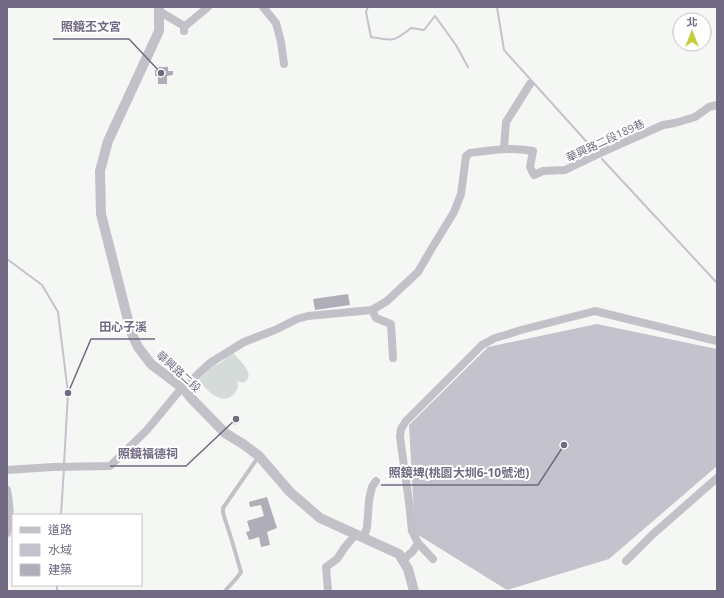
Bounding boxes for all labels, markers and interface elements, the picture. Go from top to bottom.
north arrow [672,12,712,52]
text: 北 [687,14,698,29]
callout: 照鏡丕文宮 [53,15,129,39]
text: 照鏡丕文宮 [61,18,121,35]
street label: 華興路二段189巷 [563,115,647,165]
callout: 田心子溪 [91,315,155,339]
text: 田心子溪 [99,318,147,335]
street label: 華興路二段 [154,347,204,395]
callout: 照鏡福德祠 [110,442,186,466]
text: 照鏡福德祠 [118,445,178,462]
callout: 照鏡埤(桃園大圳6-10號池) [381,461,538,485]
text: 照鏡埤(桃園大圳6-10號池) [389,464,529,481]
legend [12,514,142,586]
text: 道路 [48,521,72,538]
text: 水域 [48,541,72,558]
text: 建築 [48,561,72,578]

